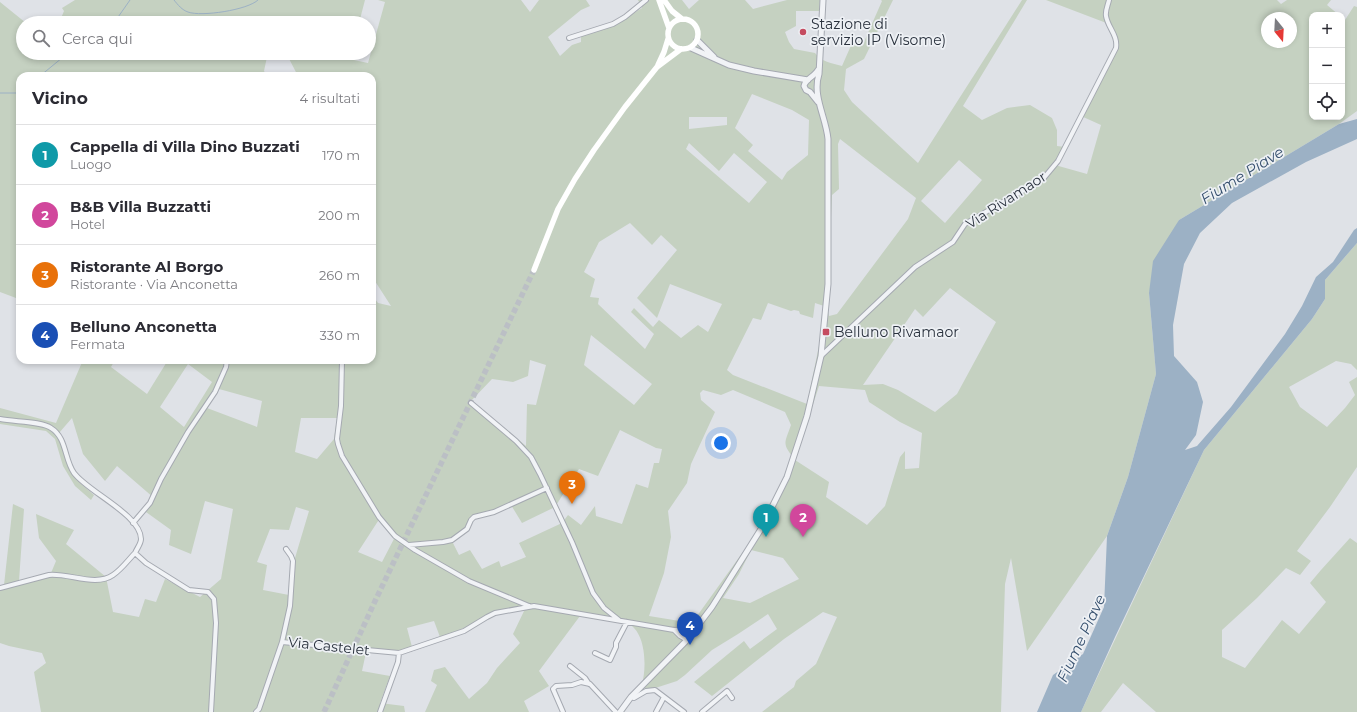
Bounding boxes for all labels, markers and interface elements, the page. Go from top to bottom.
north arrow [1261,12,1297,48]
map controls [1309,12,1345,120]
button: + [1309,12,1345,48]
place label: Stazione di servizio IP (Visome) [811,15,946,49]
search box [16,16,376,60]
icon: search [30,27,52,49]
marker: Stazione di servizio IP (Visome) [798,27,808,37]
text: Cerca qui [62,29,133,48]
button: − [1309,48,1345,84]
button: locate [1309,84,1345,120]
text: Vicino [32,88,88,108]
text: 4 risultati [299,90,360,106]
text: Cappella di Villa Dino Buzzati [70,137,300,156]
water label: Fiume Piave [1197,142,1287,208]
text: 1 [42,147,48,163]
text: 170 m [322,147,360,163]
text: Luogo [70,156,112,172]
street label: Via Rivamaor [962,167,1050,233]
text: B&B Villa Buzzatti [70,197,211,216]
text: 2 [41,207,49,223]
text: 200 m [318,207,360,223]
text: Hotel [70,216,105,232]
text: Ristorante Al Borgo [70,257,223,276]
text: 3 [41,267,49,283]
text: 260 m [319,267,360,283]
text: Ristorante · Via Anconetta [70,276,238,292]
text: Belluno Anconetta [70,317,217,336]
place label: Belluno Rivamaor [834,323,959,341]
text: 4 [41,327,49,343]
text: 330 m [320,327,360,343]
marker: Belluno Rivamaor [821,327,831,337]
text: Fermata [70,336,125,352]
your location [711,433,731,453]
pin: 3 [559,471,585,504]
pin: 1 [753,504,779,537]
pin: 2 [790,504,816,537]
water label: Fiume Piave [1052,591,1110,685]
pin: 4 [677,612,703,645]
street label: Via Castelet [287,633,371,659]

